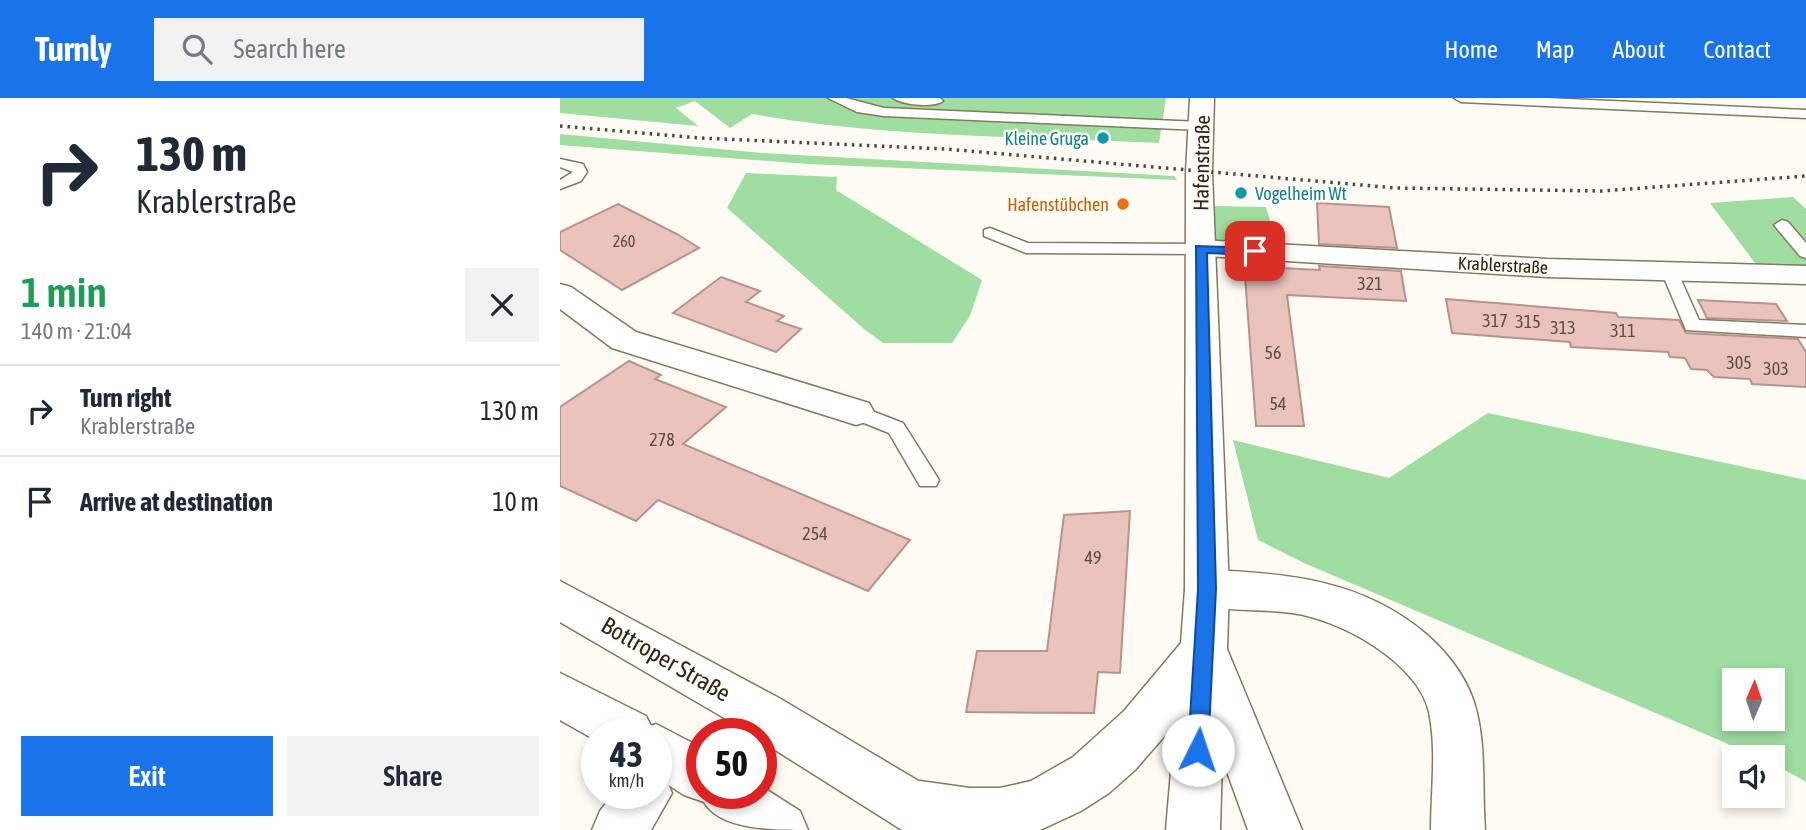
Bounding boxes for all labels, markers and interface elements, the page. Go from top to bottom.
search box [154,18,644,81]
text: Turnly [35,30,112,68]
icon: search [178,30,216,68]
text: Search here [234,34,346,64]
text: Home [1444,36,1498,63]
text: Map [1536,36,1574,63]
text: About [1612,36,1665,63]
text: Contact [1703,36,1771,63]
street label: Hafenstraße [1188,115,1214,211]
text: 130 m [136,125,247,181]
icon: right [21,126,112,217]
place label: Kleine Gruga [1005,128,1089,149]
marker: Kleine Gruga [1095,130,1111,146]
text: Krablerstraße [136,183,296,220]
place label: Vogelheim Wt [1255,183,1347,204]
marker: Vogelheim Wt [1233,185,1249,201]
place label: Hafenstübchen [1007,194,1109,215]
marker: Hafenstübchen [1115,196,1131,212]
pin [1225,221,1285,281]
house number: 260 [613,232,635,250]
icon: arrive [1236,232,1274,270]
street label: Krablerstraße [1457,252,1549,278]
text: 1 min [21,268,107,316]
button: close [465,268,539,342]
house number: 321 [1357,273,1383,294]
house number: 317 [1482,310,1508,331]
house number: 315 [1515,311,1541,332]
house number: 313 [1550,317,1576,338]
text: 140 m · 21:04 [21,318,132,344]
house number: 311 [1610,320,1636,341]
house number: 56 [1265,342,1281,363]
house number: 305 [1726,352,1752,373]
house number: 303 [1763,358,1789,379]
text: Turn right [80,383,171,413]
icon: right [21,392,59,430]
house number: 54 [1270,393,1286,414]
text: 130 m [480,396,539,426]
text: Krablerstraße [80,413,195,439]
house number: 278 [649,429,675,450]
icon: arrive [21,483,59,521]
text: Arrive at destination [80,487,273,517]
text: 10 m [492,487,539,517]
house number: 254 [802,523,828,544]
house number: 49 [1085,547,1101,568]
street label: Bottroper Straße [597,611,735,707]
north arrow [1722,668,1785,732]
map controls [1722,668,1785,808]
position arrow [1161,713,1235,787]
speed limit sign: 50 [686,718,777,809]
text: 43 [610,734,643,774]
button: Exit [21,736,273,816]
button: Share [287,736,539,816]
button: sound [1722,745,1785,808]
text: km/h [609,770,644,791]

